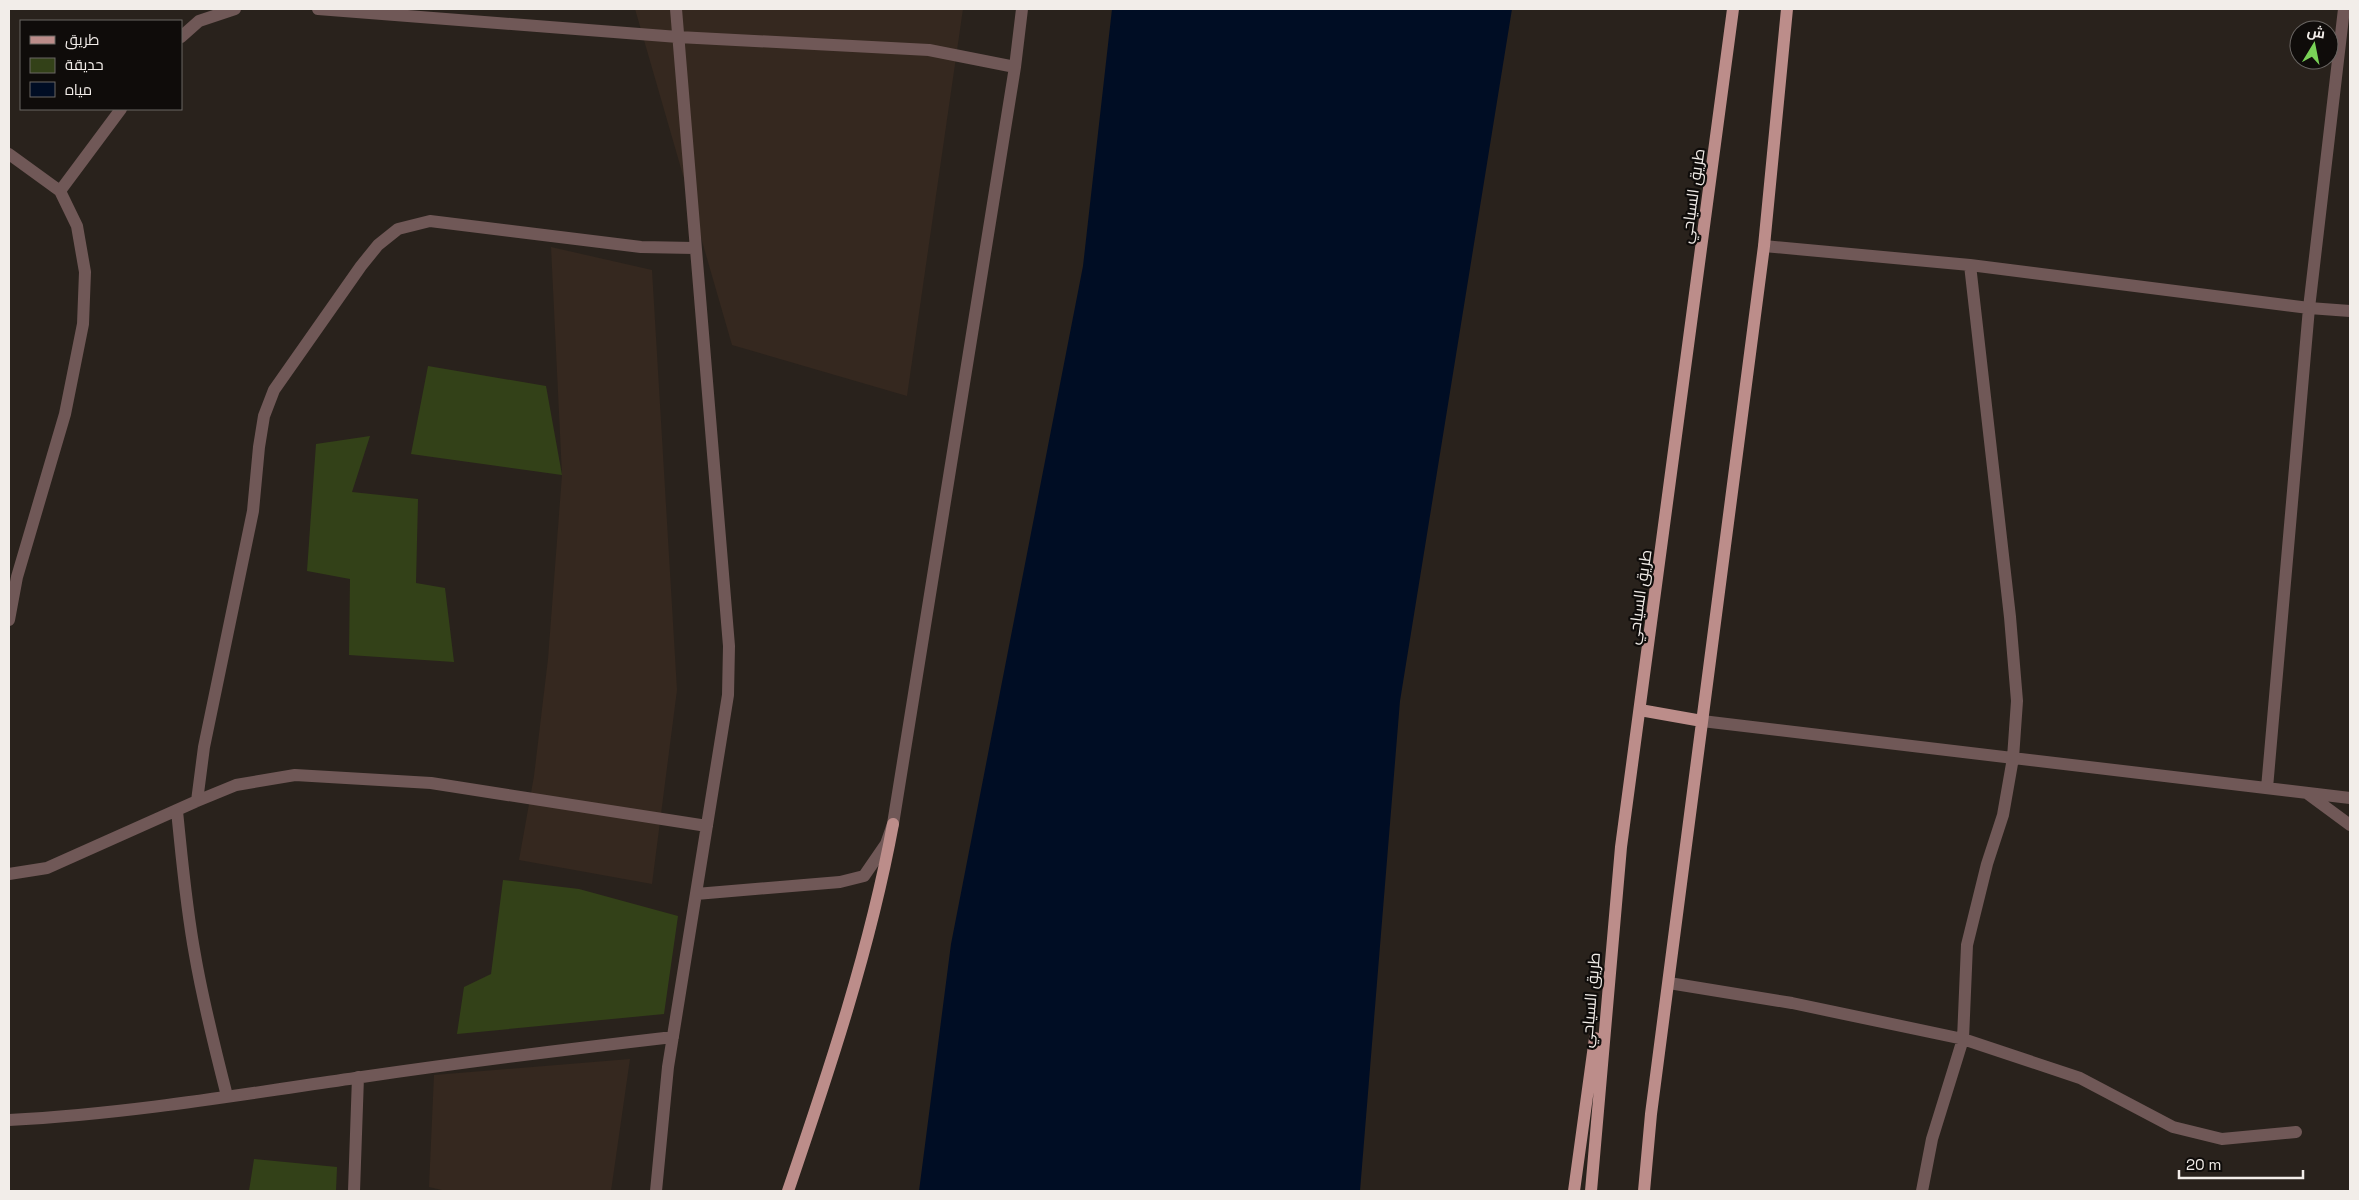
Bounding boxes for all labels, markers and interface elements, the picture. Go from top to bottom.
legend [20,20,182,110]
north arrow [2289,20,2339,70]
text: ش [2306,22,2327,43]
text: طريق [65,30,99,50]
text: حديقة [65,55,104,74]
text: مياه [65,80,92,99]
street label: طريق السياحي [1675,147,1713,245]
street label: طريق السياحي [1622,548,1660,646]
street label: طريق السياحي [1576,952,1608,1049]
scale bar [2179,1148,2303,1180]
text: 20 m [2186,1155,2221,1174]

